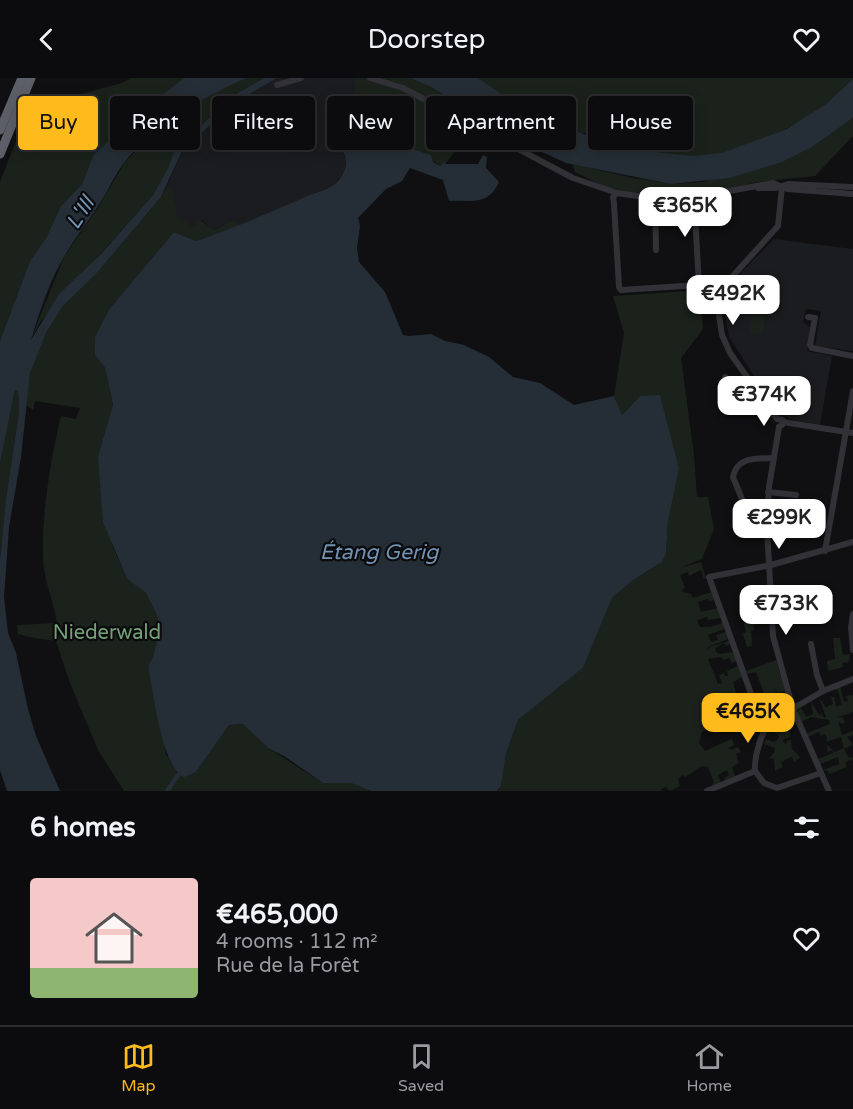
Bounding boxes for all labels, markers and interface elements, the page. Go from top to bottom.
icon: back [30,23,63,56]
text: Doorstep [367,23,486,56]
icon: heart [790,23,823,56]
chip: Buy [18,96,98,150]
chip: Rent [110,96,200,150]
chip: Filters [212,96,315,150]
chip: New [327,96,414,150]
chip: Apartment [426,96,576,150]
chip: House [588,96,693,150]
pin: €365K [643,187,727,238]
water label: L'Ill [61,190,101,234]
text: €365K [653,194,717,218]
pin: €492K [691,275,775,326]
text: €492K [701,282,765,306]
pin: €374K [722,376,806,427]
text: €374K [732,383,796,407]
pin: €299K [737,499,821,550]
text: €299K [747,506,811,530]
water label: Étang Gerig [320,540,440,565]
pin: €733K [744,585,828,636]
text: €733K [754,592,818,616]
park label: Niederwald [53,621,161,645]
pin: €465K [706,693,790,744]
text: €465K [716,700,780,724]
icon: filters [790,811,823,844]
text: 6 homes [30,812,136,843]
text: €465,000 [216,899,338,930]
icon: home [78,902,150,974]
icon: heart [790,922,823,955]
text: 4 rooms · 112 m² [216,930,378,954]
text: Rue de la Forêt [216,954,359,978]
tab: Map [121,1040,156,1096]
tab: Saved [398,1040,444,1096]
tab: Home [687,1040,732,1096]

